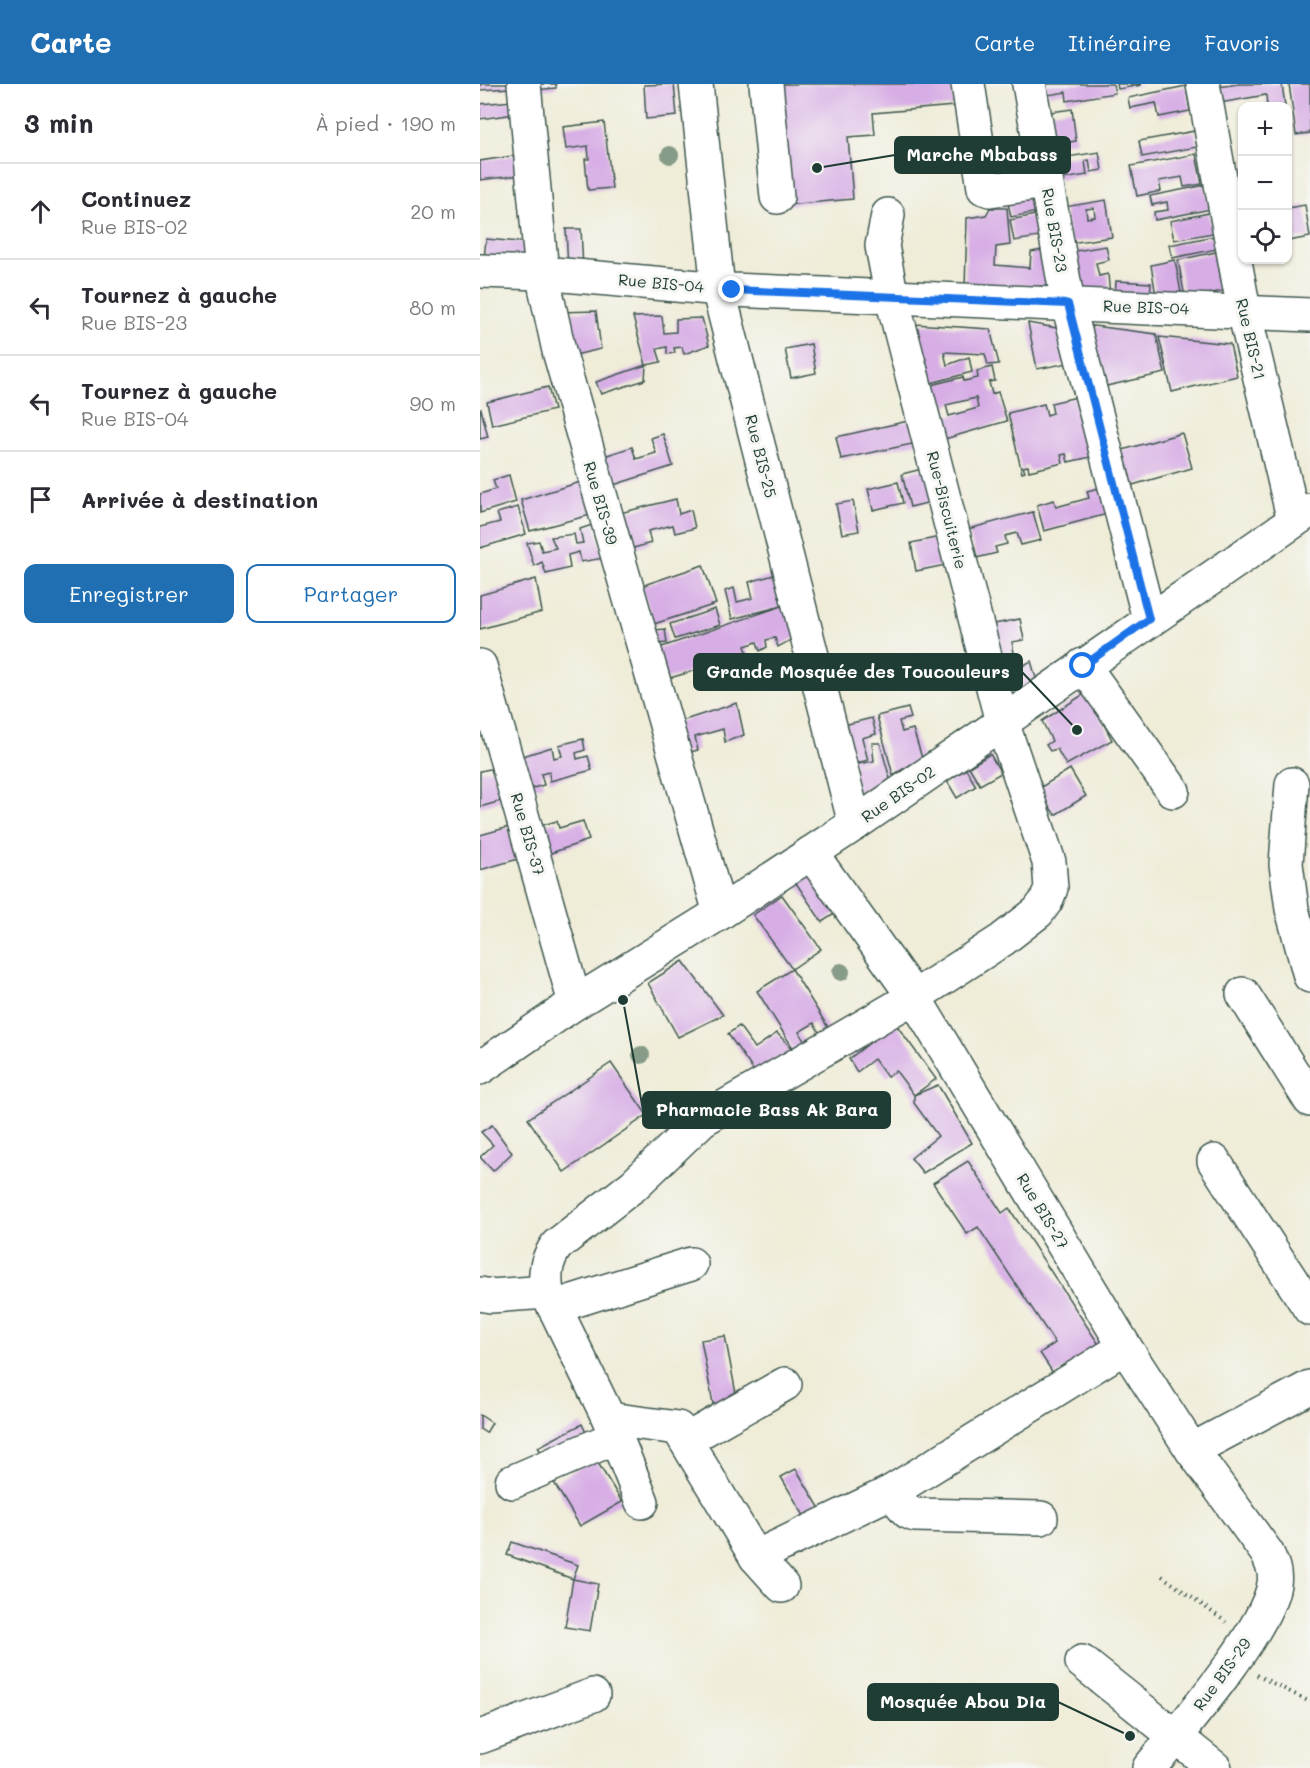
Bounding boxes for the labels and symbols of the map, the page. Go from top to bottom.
callout: Marche Mbabass [895,137,1070,173]
text: Marche Mbabass [906,142,1058,166]
street label: Rue BIS-23 [1038,186,1073,274]
street label: Rue BIS-04 [617,268,705,297]
route end [718,276,744,302]
street label: Rue BIS-04 [1103,295,1190,319]
street label: Rue BIS-21 [1232,296,1271,382]
street label: Rue BIS-25 [741,412,782,500]
street label: Rue-Biscuiterie [923,449,972,571]
street label: Rue BIS-39 [580,459,623,547]
route start [1069,652,1095,678]
callout: Grande Mosquée des Toucouleurs [694,654,1022,690]
text: Grande Mosquée des Toucouleurs [706,659,1010,683]
street label: Rue BIS-02 [857,760,939,827]
street label: Rue BIS-37 [507,790,550,878]
callout: Pharmacie Bass Ak Bara [643,1092,890,1128]
text: Pharmacie Bass Ak Bara [656,1097,878,1121]
street label: Rue BIS-27 [1013,1169,1074,1252]
street label: Rue BIS-29 [1188,1633,1255,1714]
callout: Mosquée Abou Dia [868,1684,1058,1720]
text: Mosquée Abou Dia [880,1689,1046,1713]

